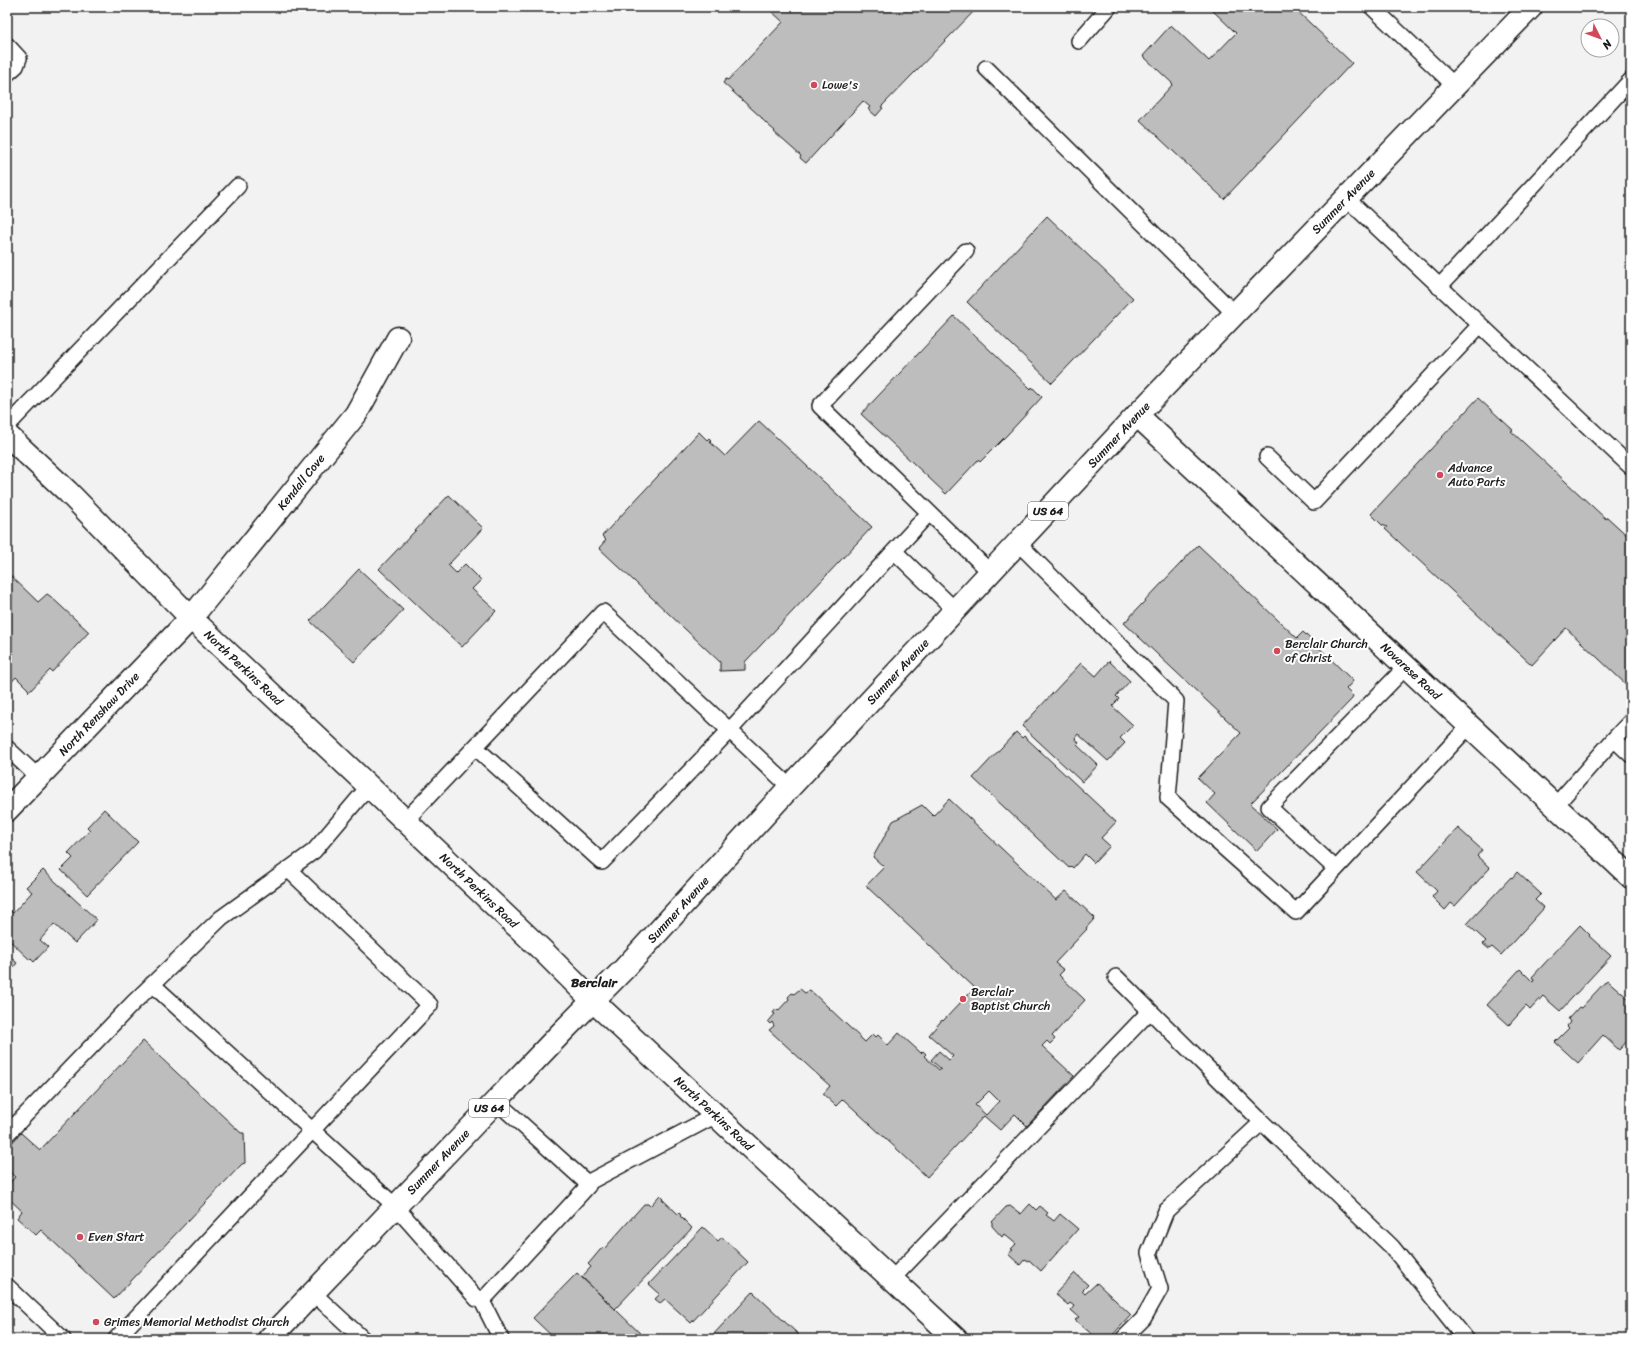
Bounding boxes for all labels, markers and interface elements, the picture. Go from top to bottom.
north arrow [1580,18,1620,58]
text: N [1597,34,1617,54]
place label: Lowe's [822,74,859,96]
marker: Lowe's [809,80,819,90]
street label: Summer Avenue [1306,163,1381,239]
street label: Summer Avenue [1082,396,1156,473]
street label: Kendall Cove [271,449,331,515]
place label: Advance Auto Parts [1447,457,1506,493]
marker: Advance Auto Parts [1435,470,1445,480]
road number: US 64 [1028,502,1068,520]
street label: North Perkins Road [199,624,289,712]
street label: Summer Avenue [861,633,935,710]
place label: Berclair Church of Christ [1285,633,1368,669]
street label: Novarese Road [1375,637,1448,707]
marker: Berclair Church of Christ [1272,646,1282,656]
street label: North Renshaw Drive [53,666,145,761]
street label: North Perkins Road [434,847,524,934]
street label: Summer Avenue [641,871,715,949]
district label: Berclair [571,971,619,994]
place label: Berclair Baptist Church [971,981,1050,1017]
marker: Berclair Baptist Church [958,994,968,1004]
street label: North Perkins Road [669,1070,759,1157]
road number: US 64 [469,1099,509,1117]
street label: Summer Avenue [401,1123,475,1200]
place label: Even Start [88,1226,145,1248]
marker: Even Start [75,1232,85,1242]
place label: Grimes Memorial Methodist Church [104,1311,289,1333]
marker: Grimes Memorial Methodist Church [91,1317,101,1327]

